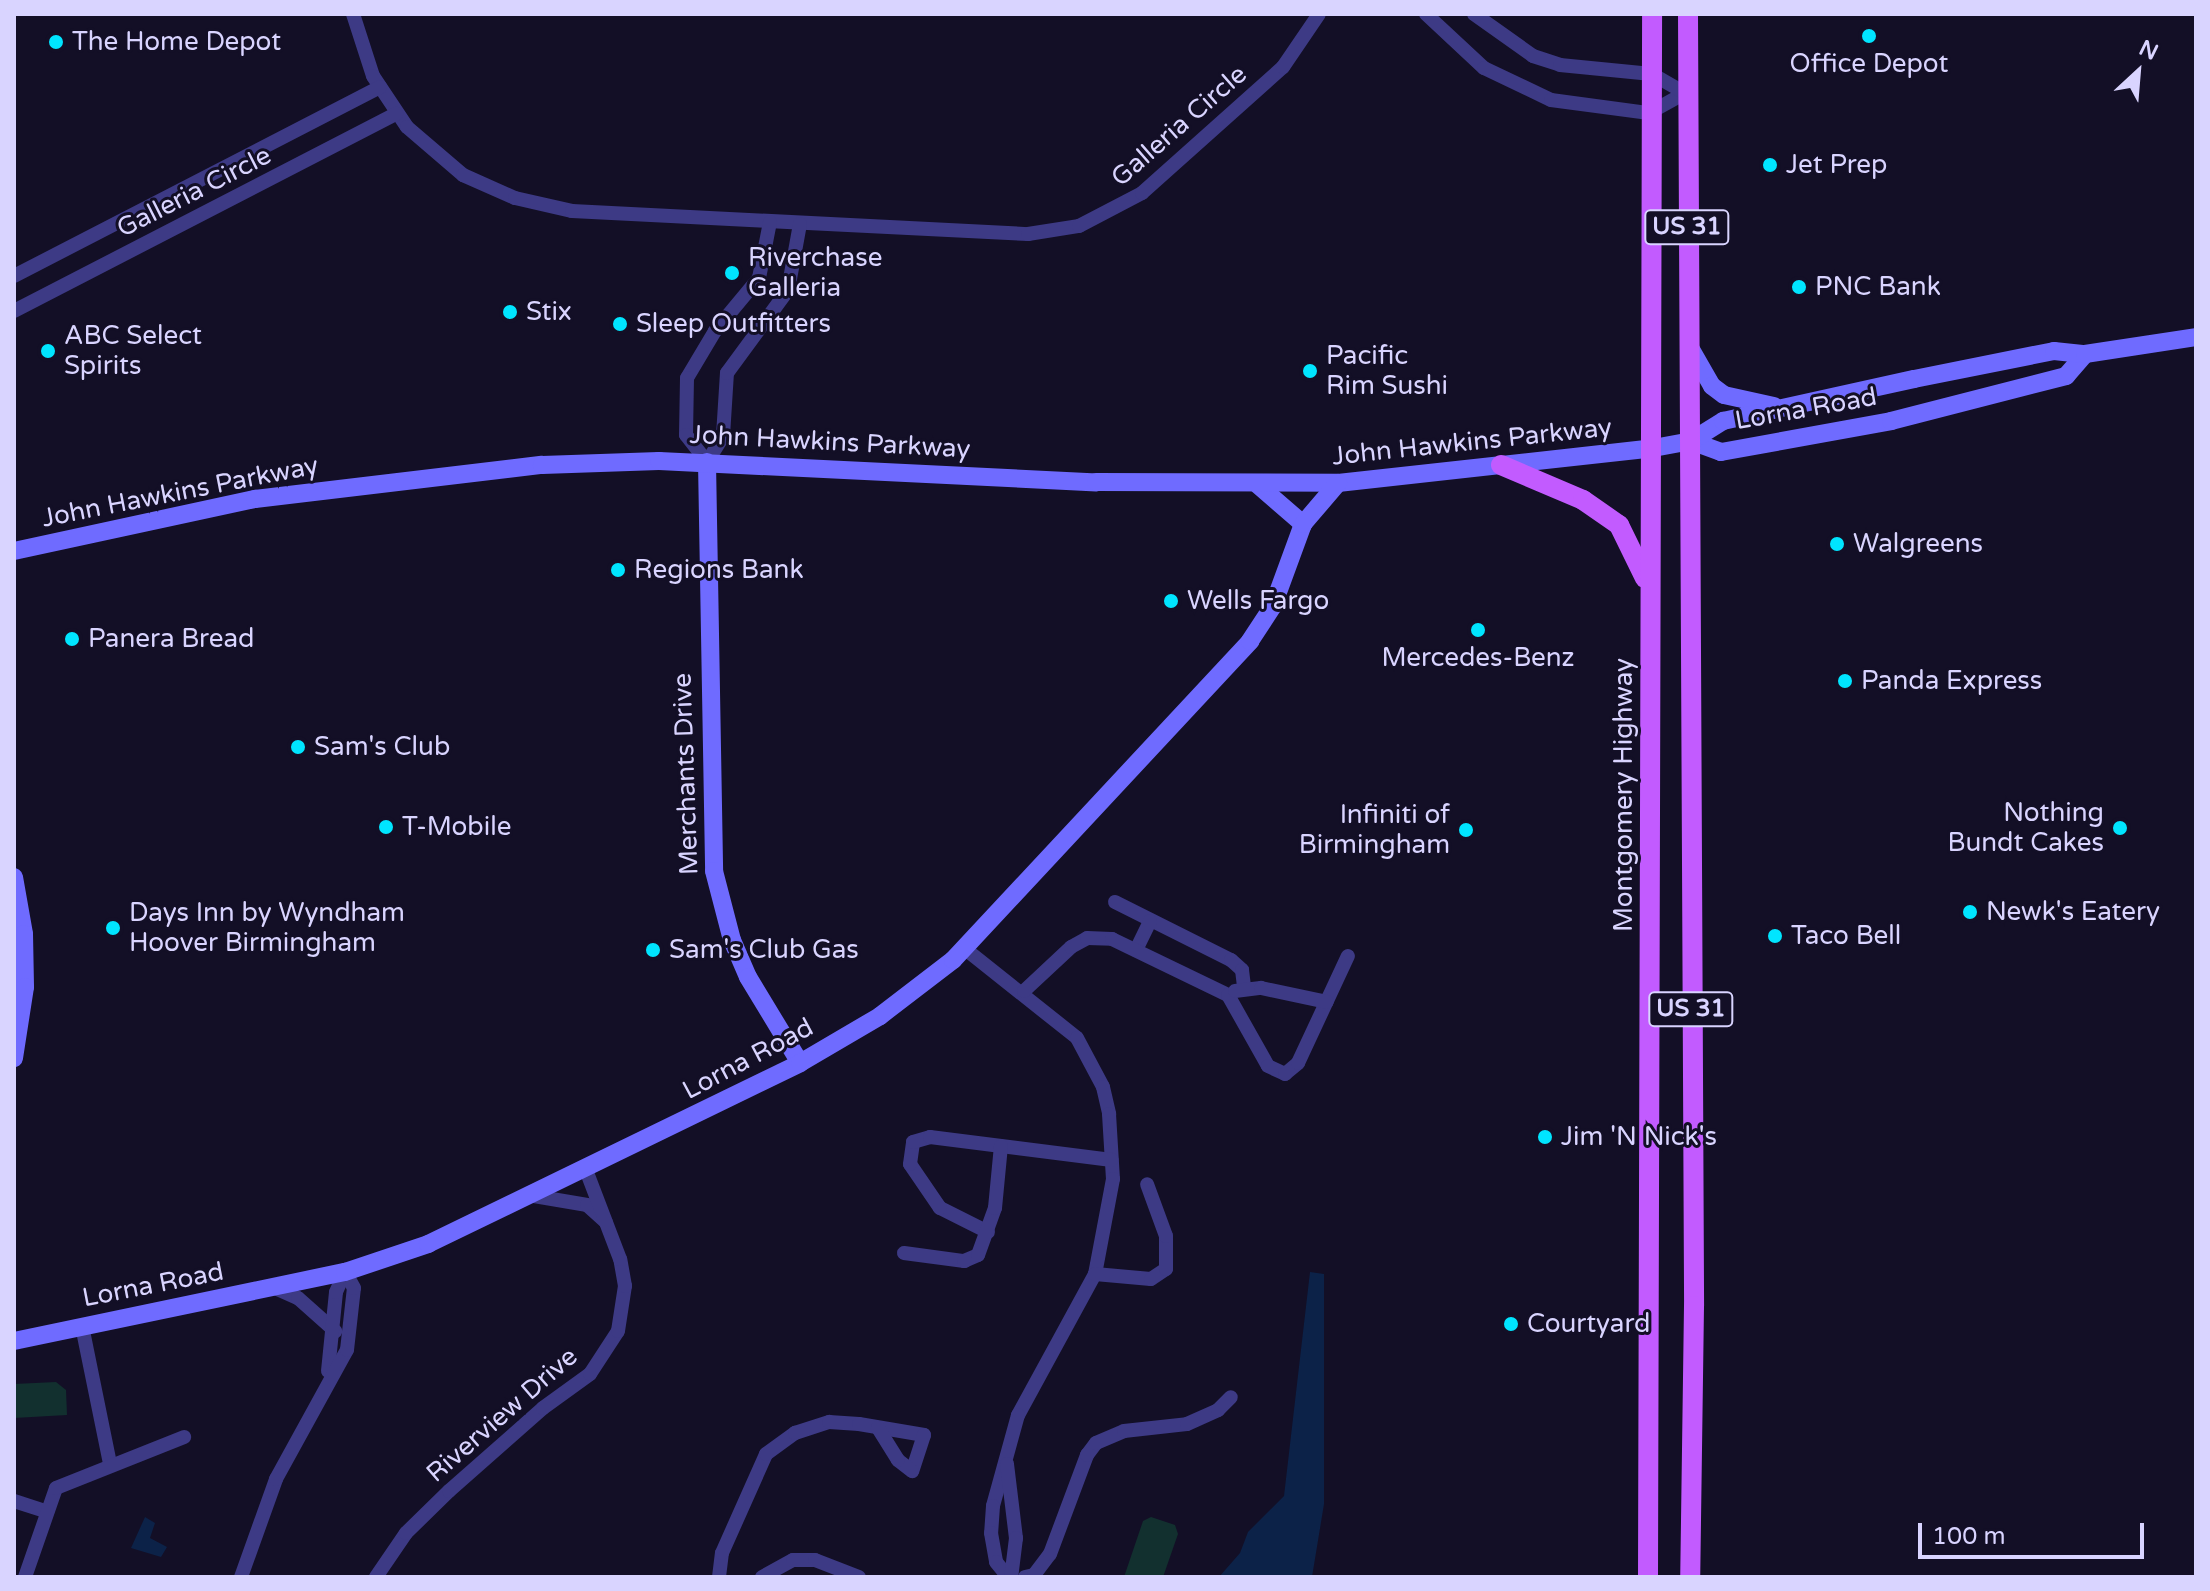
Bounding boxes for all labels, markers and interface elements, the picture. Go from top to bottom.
place label: The Home Depot [72,26,281,58]
marker: Office Depot [1860,27,1878,45]
north arrow [2098,32,2178,112]
marker: The Home Depot [47,33,65,51]
text: N [2135,35,2162,66]
place label: Office Depot [1790,48,1948,80]
street label: Galleria Circle [1105,59,1253,193]
street label: Galleria Circle [112,140,276,244]
place label: Jet Prep [1786,149,1887,181]
marker: Jet Prep [1761,156,1779,174]
road number: US 31 [1643,207,1731,247]
place label: Riverchase Galleria [748,242,882,304]
marker: Riverchase Galleria [723,264,741,282]
place label: PNC Bank [1815,271,1941,303]
marker: PNC Bank [1790,278,1808,296]
place label: Stix [526,296,572,328]
marker: Stix [501,303,519,321]
place label: Sleep Outfitters [636,308,831,340]
marker: Sleep Outfitters [611,315,629,333]
place label: ABC Select Spirits [64,320,202,382]
place label: Pacific Rim Sushi [1326,340,1448,402]
marker: ABC Select Spirits [39,342,57,360]
marker: Pacific Rim Sushi [1301,362,1319,380]
street label: Lorna Road [1733,381,1879,437]
street label: John Hawkins Parkway [1331,412,1613,472]
street label: John Hawkins Parkway [689,419,971,465]
street label: John Hawkins Parkway [39,450,321,534]
place label: Walgreens [1853,528,1983,560]
marker: Walgreens [1828,535,1846,553]
place label: Regions Bank [634,554,804,586]
marker: Regions Bank [609,561,627,579]
place label: Wells Fargo [1187,585,1329,617]
marker: Wells Fargo [1162,592,1180,610]
marker: Mercedes-Benz [1469,621,1487,639]
place label: Panera Bread [88,623,254,655]
marker: Panera Bread [63,630,81,648]
place label: Mercedes-Benz [1381,642,1575,674]
street label: Montgomery Highway [1608,658,1640,932]
place label: Panda Express [1861,665,2042,697]
street label: Merchants Drive [667,672,705,876]
marker: Panda Express [1836,672,1854,690]
place label: Sam's Club [314,731,450,763]
marker: Sam's Club [289,738,307,756]
place label: Nothing Bundt Cakes [1948,797,2104,858]
place label: Infiniti of Birmingham [1299,799,1450,860]
place label: T-Mobile [402,811,511,843]
marker: T-Mobile [377,818,395,836]
marker: Nothing Bundt Cakes [2111,819,2129,837]
marker: Infiniti of Birmingham [1457,821,1475,839]
place label: Newk's Eatery [1986,896,2160,928]
place label: Days Inn by Wyndham Hoover Birmingham [129,897,405,958]
marker: Newk's Eatery [1961,903,1979,921]
marker: Days Inn by Wyndham Hoover Birmingham [104,919,122,937]
place label: Taco Bell [1791,920,1901,952]
marker: Taco Bell [1766,927,1784,945]
place label: Sam's Club Gas [669,934,859,966]
marker: Sam's Club Gas [644,941,662,959]
road number: US 31 [1647,989,1735,1029]
street label: Lorna Road [677,1012,819,1106]
place label: Jim 'N Nick's [1561,1121,1717,1153]
marker: Jim 'N Nick's [1536,1128,1554,1146]
street label: Lorna Road [80,1256,226,1314]
place label: Courtyard [1527,1308,1650,1340]
marker: Courtyard [1502,1315,1520,1333]
street label: Riverview Drive [420,1341,584,1489]
scale bar [1922,1507,2148,1557]
text: 100 m [1932,1522,2006,1551]

